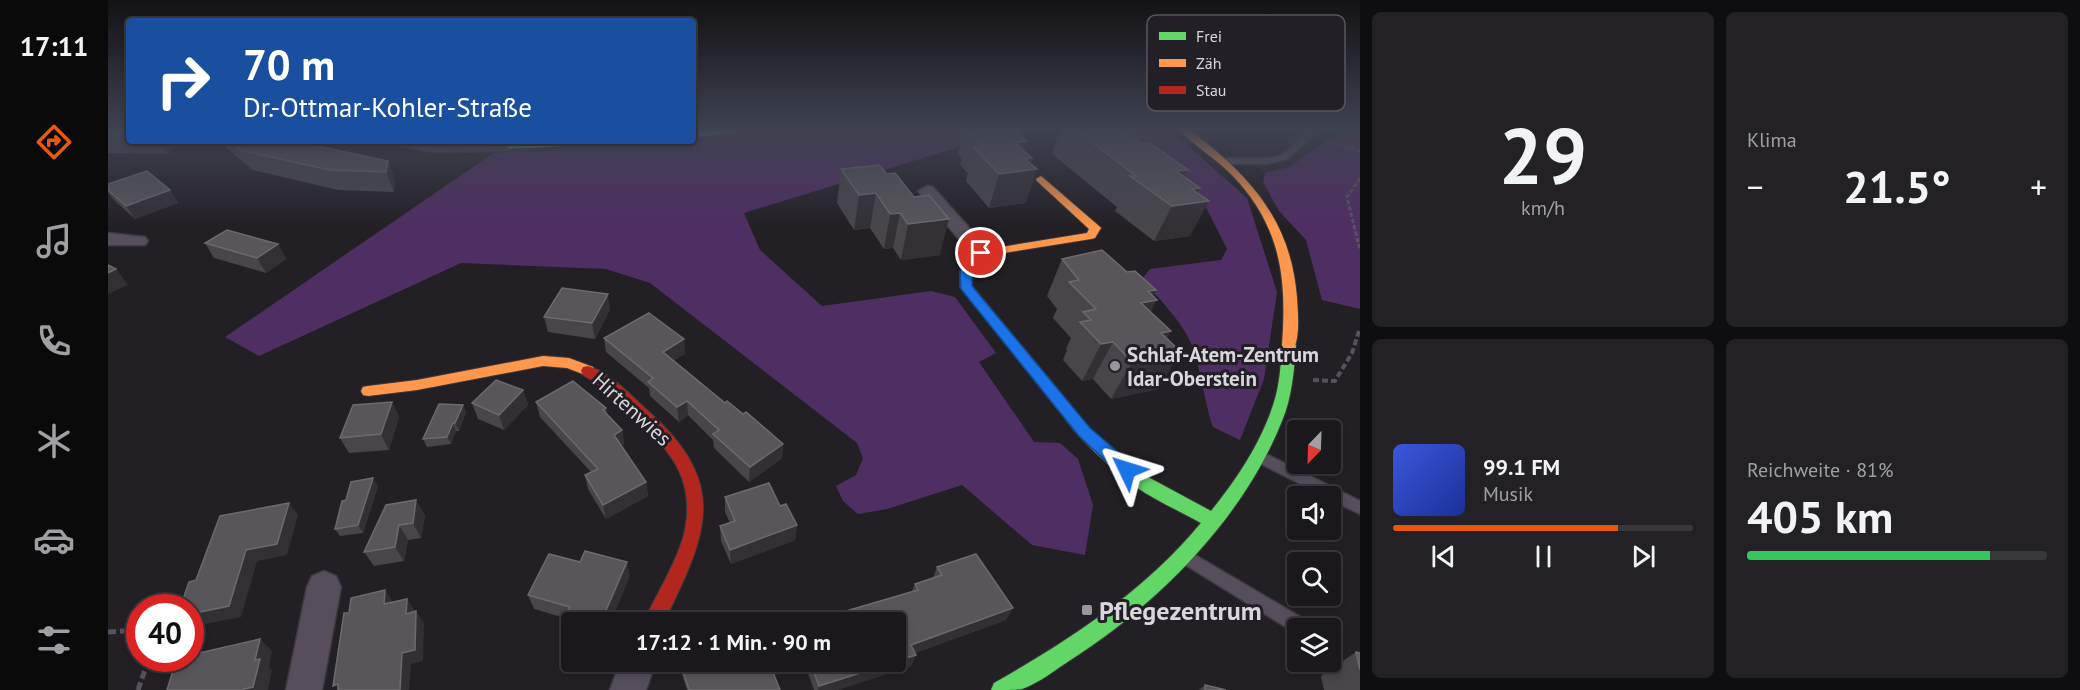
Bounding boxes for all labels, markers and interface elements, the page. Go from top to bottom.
legend [1147,15,1345,111]
text: Frei [1196,26,1222,46]
text: 17:11 [20,29,88,63]
text: 70 m [243,37,335,92]
icon: right [144,42,222,120]
text: Zäh [1196,53,1221,73]
text: Stau [1196,80,1226,100]
text: Dr.-Ottmar-Kohler-Straße [243,90,532,124]
text: 29 [1499,105,1587,206]
icon: directions [33,121,75,163]
text: Klima [1747,127,1797,153]
text: 21.5° [1843,157,1951,215]
text: − [1747,165,1764,208]
text: + [2030,165,2047,208]
text: km/h [1521,195,1565,221]
icon: music [33,220,75,262]
pin [955,227,1006,278]
icon: arrive [964,236,997,269]
icon: phone [33,320,75,362]
place label: Schlaf-Atem-Zentrum Idar-Oberstein [1127,341,1319,392]
marker: Schlaf-Atem-Zentrum Idar-Oberstein [1108,359,1122,373]
street label: Hirtenwies [587,366,677,452]
icon: climate [33,420,75,462]
north arrow [1287,420,1341,474]
map controls [1287,420,1341,672]
position arrow [1095,438,1159,502]
text: 99.1 FM [1483,453,1560,481]
text: Reichweite · 81% [1747,457,1893,483]
text: Musik [1483,481,1533,507]
button: sound [1287,486,1341,540]
text: 405 km [1747,487,1893,545]
icon: car [33,519,75,561]
icon: previous [1427,540,1460,573]
icon: pause [1527,540,1560,573]
icon: next [1627,540,1660,573]
button: search [1287,552,1341,606]
speed limit sign: 40 [126,594,204,672]
place label: Pflegezentrum [1099,594,1262,627]
marker: Pflegezentrum [1080,603,1094,617]
button: layers [1287,618,1341,672]
icon: filters [33,619,75,661]
text: 17:12 · 1 Min. · 90 m [636,628,831,656]

